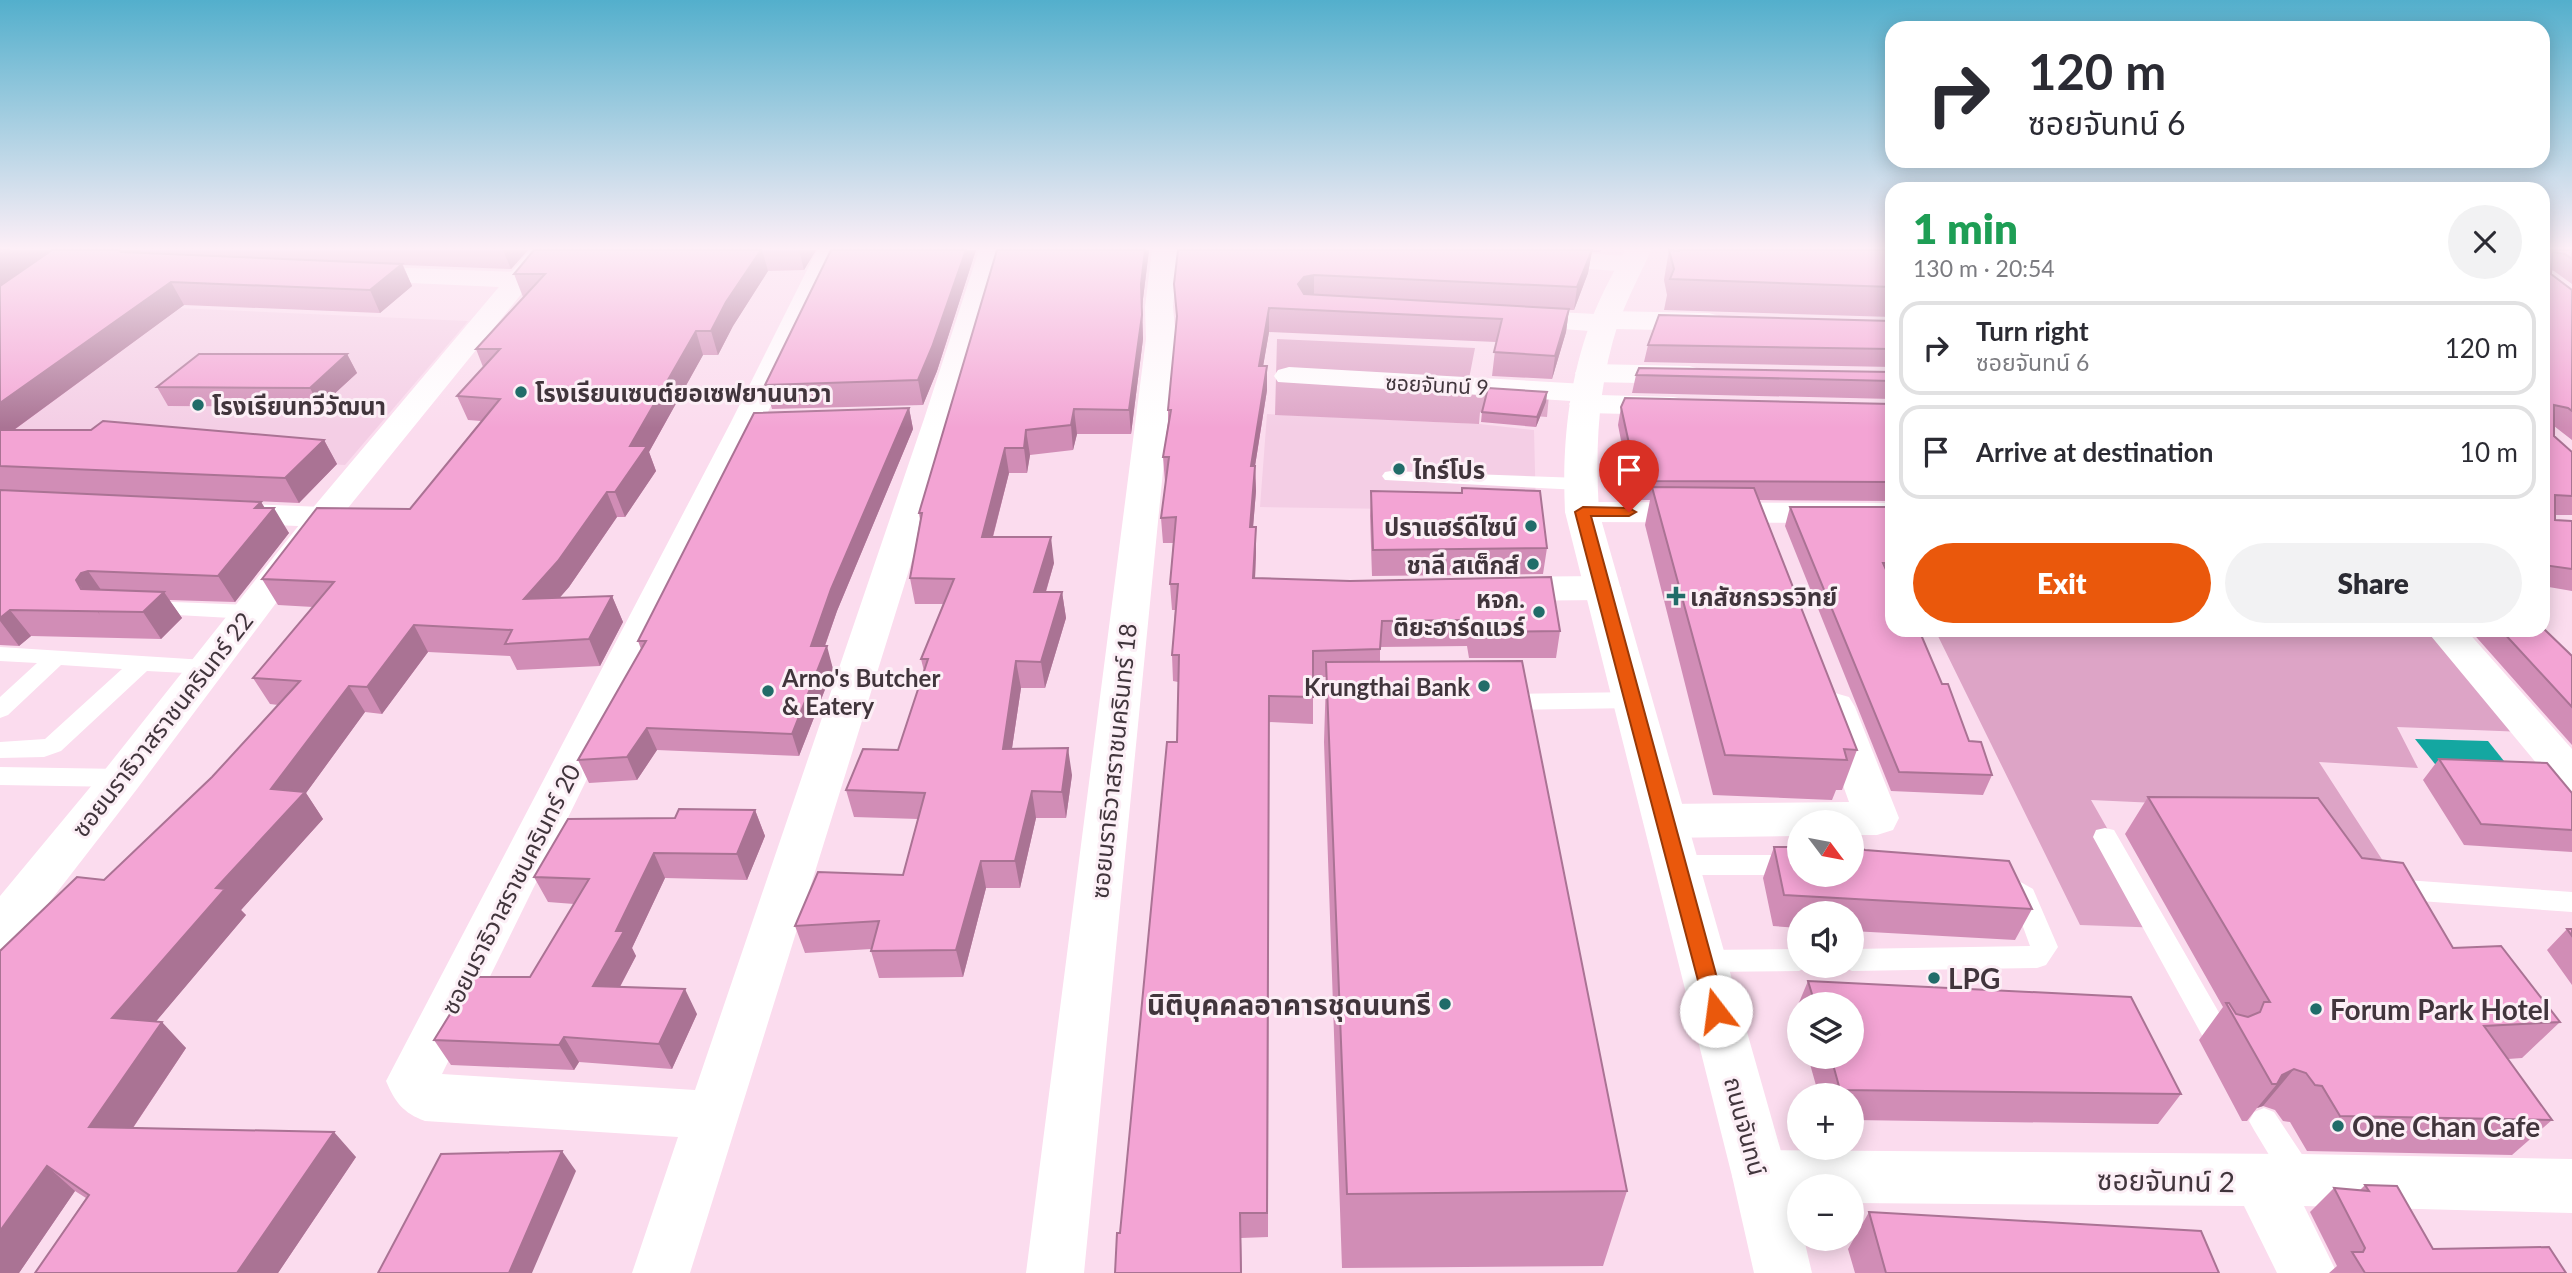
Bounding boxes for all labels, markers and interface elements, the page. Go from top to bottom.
text: 120 m [2028,42,2166,100]
icon: right [1913,49,2004,140]
text: ซอยจันทน์ 6 [2028,103,2186,142]
text: 1 min [1913,203,2018,253]
button: close [2448,205,2522,279]
text: 130 m · 20:54 [1913,254,2055,282]
text: Turn right [1976,315,2089,347]
icon: right [1917,329,1955,367]
text: 120 m [2445,332,2518,364]
text: ซอยจันทน์ 6 [1976,348,2089,376]
street label: ซอยจันทน์ 9 [1385,369,1489,399]
place label: โรงเรียนเซนต์ยอเซฟยานนาวา [535,378,831,407]
marker: โรงเรียนเซนต์ยอเซฟยานนาวา [513,384,529,400]
place label: โรงเรียนทวีวัฒนา [212,391,386,420]
marker: โรงเรียนทวีวัฒนา [190,397,206,413]
icon: arrive [1917,433,1955,471]
text: Arrive at destination [1976,436,2213,468]
text: 10 m [2460,436,2518,468]
pin [1599,440,1659,512]
icon: arrive [1610,451,1648,489]
place label: ไทร์โปร [1413,455,1485,484]
marker: ไทร์โปร [1391,461,1407,477]
place label: ปราแฮร์ดีไซน์ [1384,512,1517,541]
marker: ปราแฮร์ดีไซน์ [1523,518,1539,534]
button: Exit [1913,543,2211,623]
button: Share [2225,543,2522,623]
place label: ชาลี สเต็กส์ [1406,550,1519,579]
marker: ชาลี สเต็กส์ [1525,556,1541,572]
place label: เภสัชกรวรวิทย์ [1690,582,1837,611]
place label: หจก. ติยะฮาร์ดแวร์ [1393,584,1525,641]
marker: เภสัชกรวรวิทย์ [1668,588,1684,604]
marker: หจก. ติยะฮาร์ดแวร์ [1531,604,1547,620]
street label: ซอยนราธิวาสราชนครินทร์ 22 [65,606,259,842]
street label: ซอยนราธิวาสราชนครินทร์ 18 [1084,622,1142,900]
place label: Arno's Butcher & Eatery [781,663,940,720]
place label: Krungthai Bank [1304,672,1470,701]
marker: Krungthai Bank [1476,678,1492,694]
marker: Arno's Butcher & Eatery [760,683,776,699]
street label: ซอยนราธิวาสราชนครินทร์ 20 [434,759,586,1019]
north arrow [1787,810,1864,887]
map controls [1787,810,1864,1251]
button: sound [1787,901,1864,978]
place label: LPG [1948,961,2000,995]
marker: LPG [1926,970,1942,986]
position arrow [1679,974,1753,1048]
place label: นิติบุคคลอาคารชุดนนทรี [1147,987,1431,1022]
button: layers [1787,992,1864,1069]
place label: Forum Park Hotel [2330,992,2550,1026]
marker: นิติบุคคลอาคารชุดนนทรี [1437,996,1453,1012]
marker: Forum Park Hotel [2308,1001,2324,1017]
street label: ถนนจันทน์ [1719,1074,1773,1178]
button: + [1787,1083,1864,1160]
place label: One Chan Cafe [2352,1109,2540,1143]
marker: One Chan Cafe [2330,1118,2346,1134]
street label: ซอยจันทน์ 2 [2097,1162,2235,1198]
button: − [1787,1174,1864,1251]

